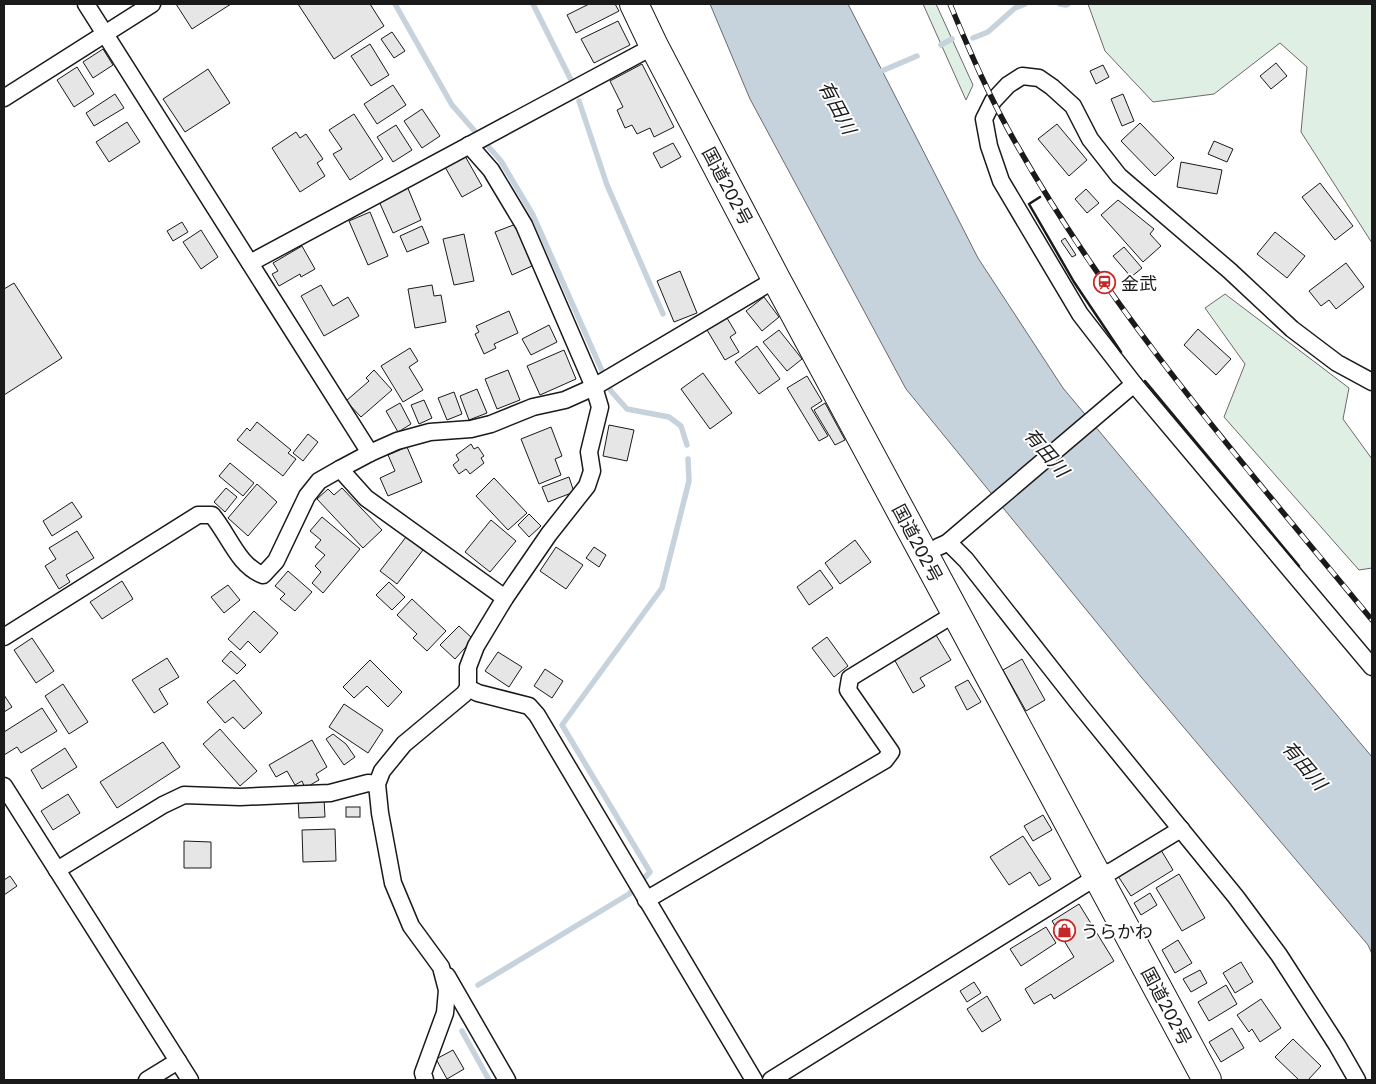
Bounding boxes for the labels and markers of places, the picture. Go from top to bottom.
station icon: 金武 [1093,271,1117,295]
place label: 金武 [1121,272,1157,294]
shop icon: うらかわ [1053,919,1077,943]
place label: うらかわ [1081,920,1153,942]

